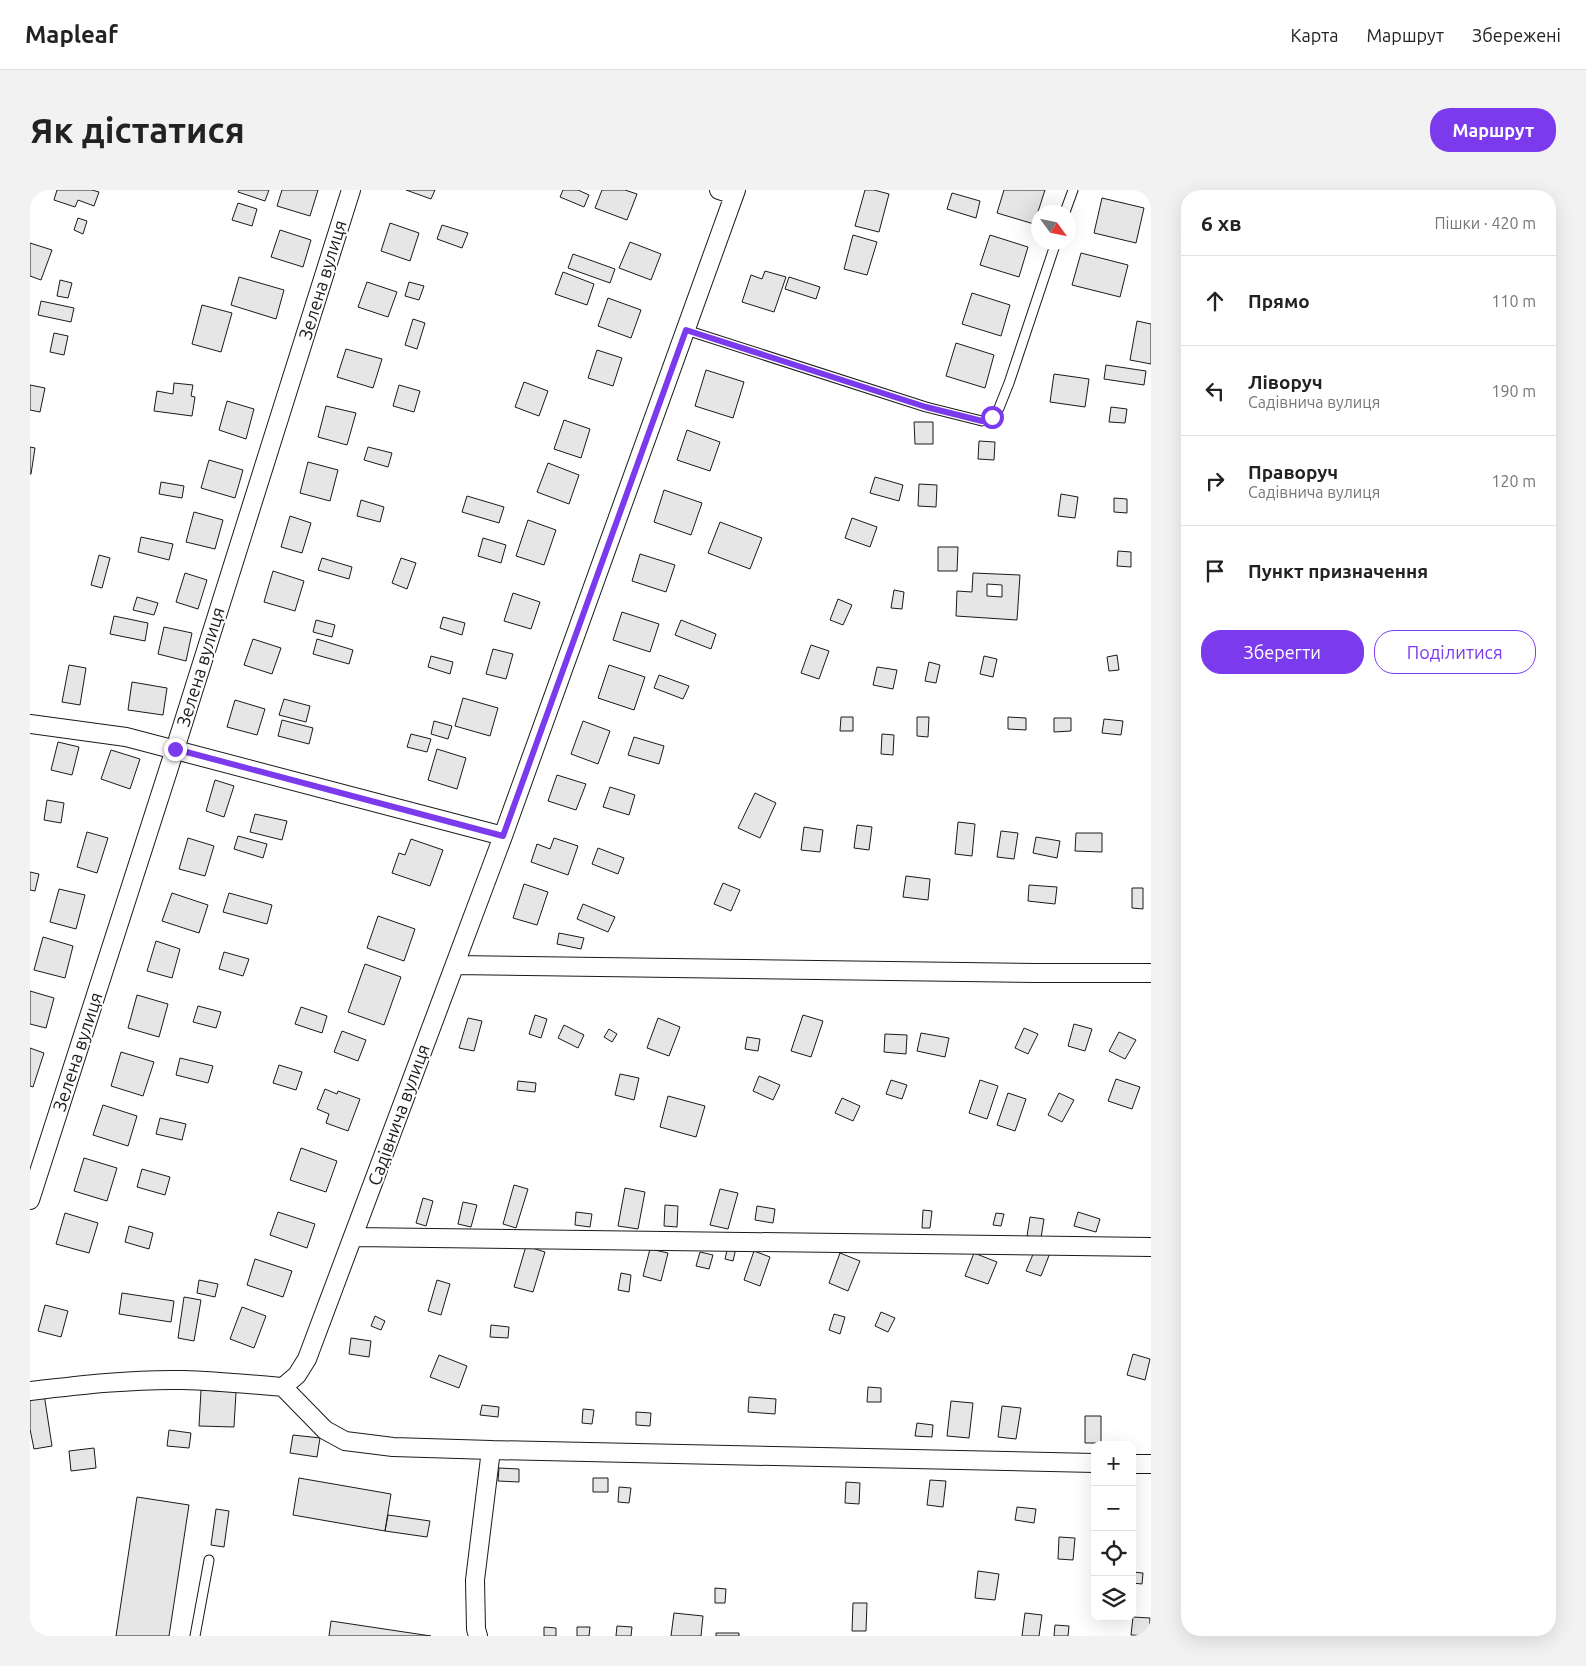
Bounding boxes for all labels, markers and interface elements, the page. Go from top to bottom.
text: Mapleaf [25,21,118,48]
text: Карта [1290,25,1338,45]
text: Маршрут [1366,25,1444,45]
text: Збережені [1472,25,1561,45]
button: Маршрут [1430,108,1556,152]
text: Як дістатися [30,110,245,150]
north arrow [1031,205,1076,250]
text: 6 хв [1201,211,1242,235]
text: Пішки · 420 m [1435,214,1536,232]
street label: Зелена вулиця [294,217,350,342]
icon: ahead [1201,287,1229,315]
text: Прямо [1248,290,1310,312]
text: 110 m [1491,292,1536,310]
text: Ліворуч [1248,371,1322,393]
icon: left [1201,377,1229,405]
text: 190 m [1491,382,1536,400]
text: Садівнича вулиця [1248,393,1380,411]
route start [981,406,1004,429]
text: Праворуч [1248,461,1338,483]
icon: right [1201,467,1229,495]
text: 120 m [1491,472,1536,490]
text: Садівнича вулиця [1248,483,1380,501]
icon: arrive [1201,557,1229,585]
text: Пункт призначення [1248,560,1428,582]
street label: Зелена вулиця [172,604,228,729]
button: Зберегти [1201,630,1364,674]
button: Поділитися [1374,630,1536,674]
route end [164,738,187,761]
street label: Зелена вулиця [48,990,106,1114]
street label: Садівнича вулиця [363,1041,433,1188]
map controls [1091,1441,1136,1621]
button: + [1091,1441,1136,1486]
button: − [1091,1486,1136,1531]
button: locate [1091,1531,1136,1576]
button: layers [1091,1576,1136,1621]

